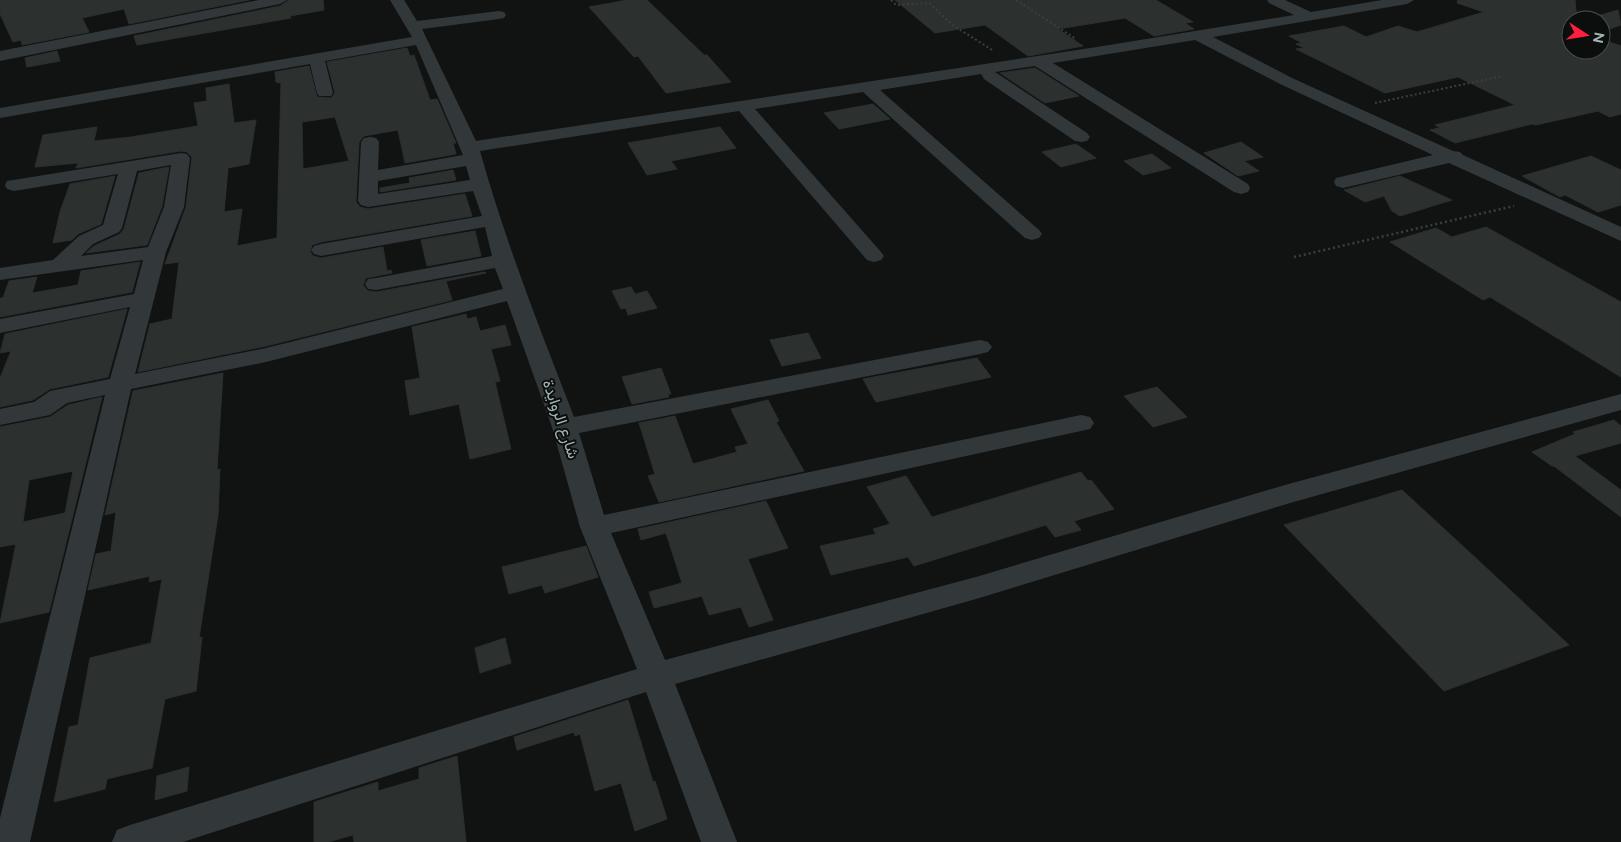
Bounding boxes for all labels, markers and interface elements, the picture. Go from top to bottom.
north arrow [1561,10,1611,60]
text: N [1590,31,1608,45]
street label: شارع الروايدة [537,377,583,462]

